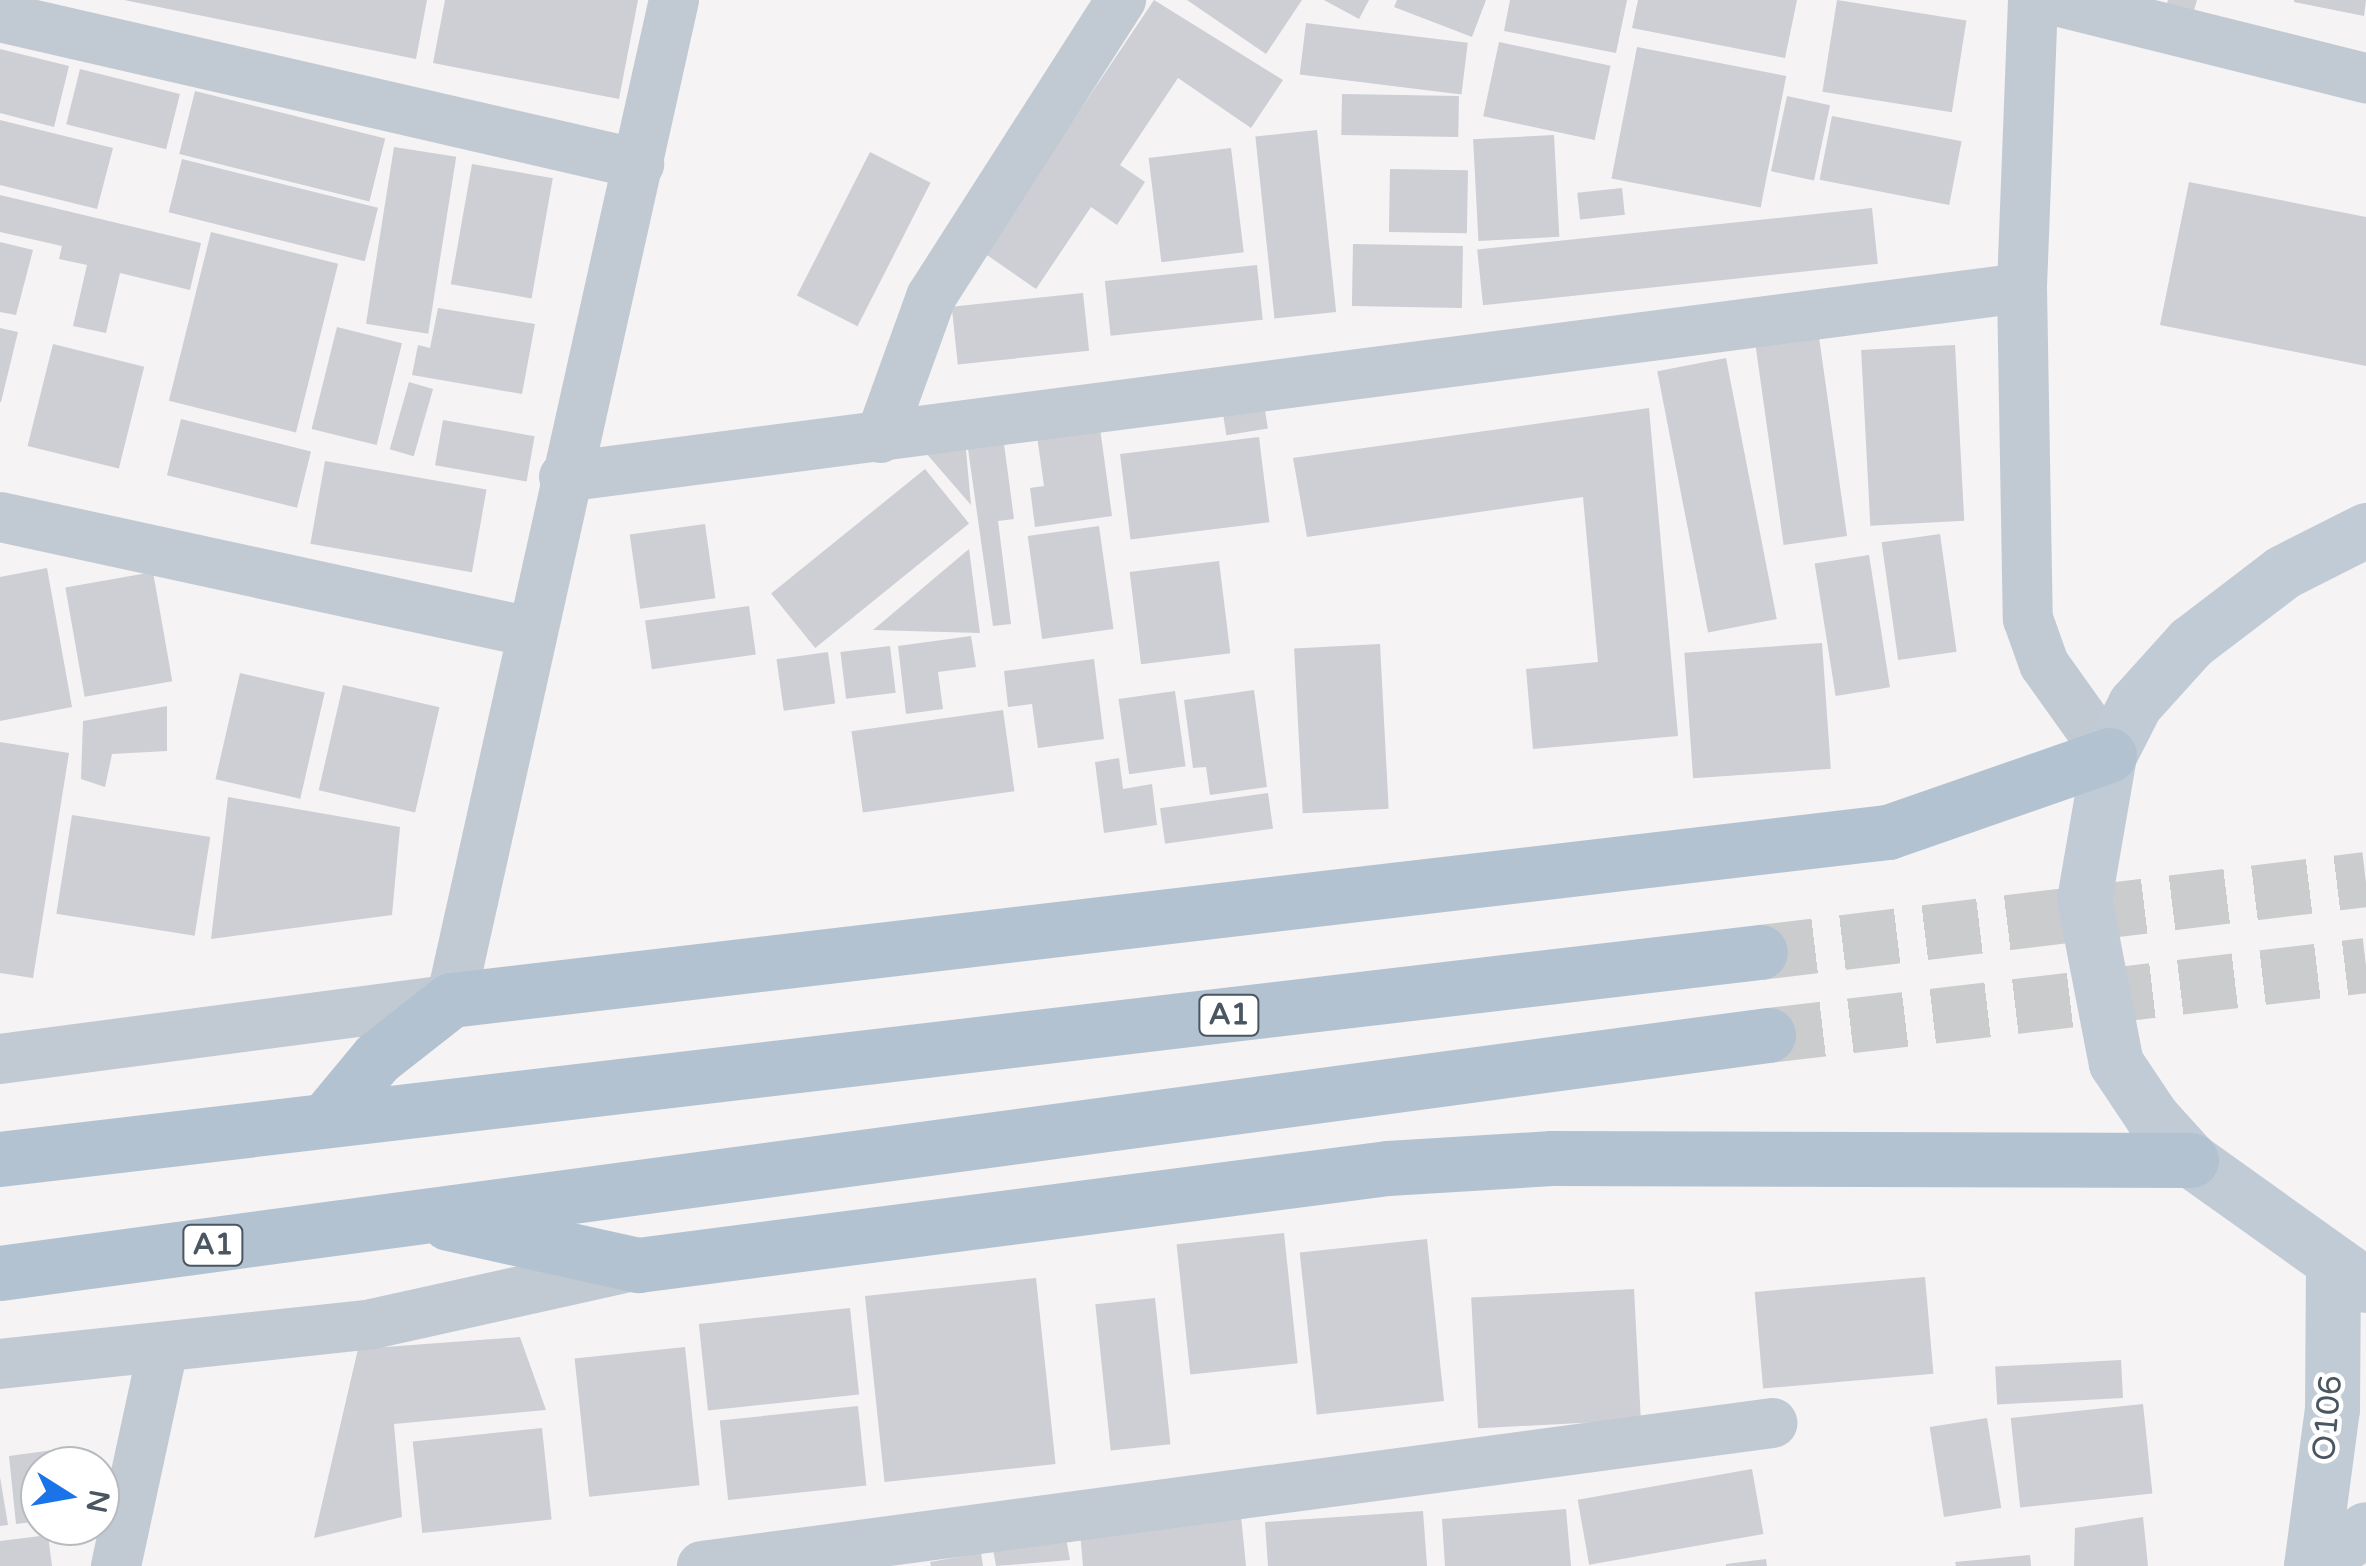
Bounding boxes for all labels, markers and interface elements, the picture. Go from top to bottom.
road number: A1 [1196,990,1262,1040]
road number: A1 [180,1220,246,1270]
street label: O106 [2305,1373,2351,1463]
north arrow [20,1446,120,1546]
text: N [79,1487,116,1516]

